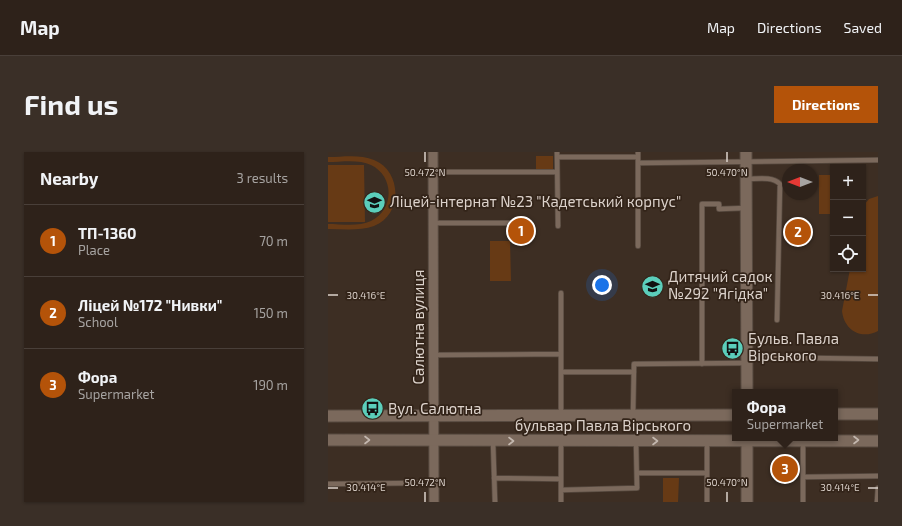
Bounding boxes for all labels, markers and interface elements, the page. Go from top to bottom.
text: Map [20,16,60,39]
text: Map [707,19,735,36]
text: Directions [757,19,822,36]
text: Saved [844,19,882,36]
button: Directions [774,86,878,123]
text: Find us [24,87,118,121]
north arrow [782,164,818,200]
map controls [830,164,866,272]
button: + [830,164,866,200]
text: 50.472°N [404,166,446,178]
text: 50.470°N [706,166,748,178]
text: Nearby [40,168,98,188]
text: 3 results [237,170,288,186]
school or university icon: Ліцей-інтернат №23 "Кадетський корпус" [361,189,387,215]
place label: Ліцей-інтернат №23 "Кадетський корпус" [390,192,681,211]
button: − [830,200,866,236]
pin: 1 [508,216,534,246]
pin: 2 [785,217,811,247]
text: ТП-1360 [78,224,136,242]
text: 1 [50,233,56,249]
text: 70 m [259,233,288,249]
button: locate [830,236,866,272]
text: Place [78,242,110,258]
place label: Дитячий садок №292 "Ягідка" [668,267,773,302]
street label: Салютна вулиця [409,270,428,384]
school or university icon: Дитячий садок №292 "Ягідка" [639,273,665,299]
your location [592,275,612,295]
text: 30.416°E [347,289,386,301]
text: 30.416°E [821,289,860,301]
text: Ліцей №172 "Нивки" [78,296,222,314]
text: 2 [49,305,57,321]
text: 150 m [254,305,288,321]
text: School [78,314,118,330]
place label: Бульв. Павла Вірського [748,329,839,364]
bus stop icon: Бульв. Павла Вірського [719,335,745,361]
text: Фора [78,368,117,386]
text: 3 [49,377,57,393]
text: 190 m [253,377,288,393]
text: Supermarket [78,386,155,402]
popup [732,389,838,441]
bus stop icon: Вул. Салютна [359,396,385,422]
text: Фора [747,398,786,416]
place label: Вул. Салютна [388,399,482,418]
street label: бульвар Павла Вірського [515,416,691,435]
text: Supermarket [747,416,823,432]
one-way arrow [364,436,370,444]
one-way arrow [853,436,859,445]
one-way arrow [508,437,514,445]
one-way arrow [652,437,658,445]
pin: 3 [772,454,798,484]
text: 50.472°N [404,476,446,488]
text: 50.470°N [706,476,748,488]
text: 30.414°E [346,481,386,493]
text: 30.414°E [820,481,860,493]

